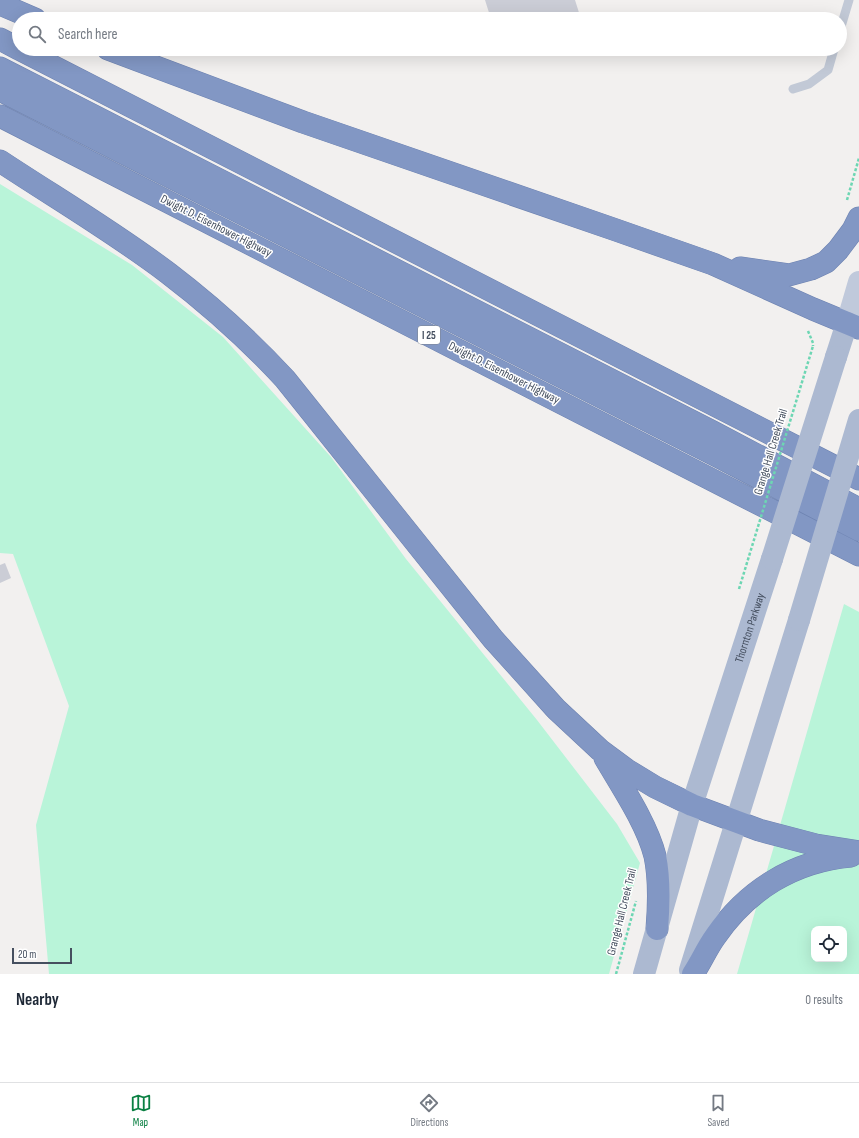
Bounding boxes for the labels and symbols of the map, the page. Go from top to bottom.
street label: Dwight D. Eisenhower Highway [158,191,274,261]
road number: I 25 [418,326,440,344]
street label: Dwight D. Eisenhower Highway [446,338,562,408]
street label: Grange Hall Creek Trail [751,407,791,497]
street label: Thornton Parkway [731,591,768,665]
street label: Grange Hall Creek Trail [604,867,640,957]
scale bar [12,946,72,965]

